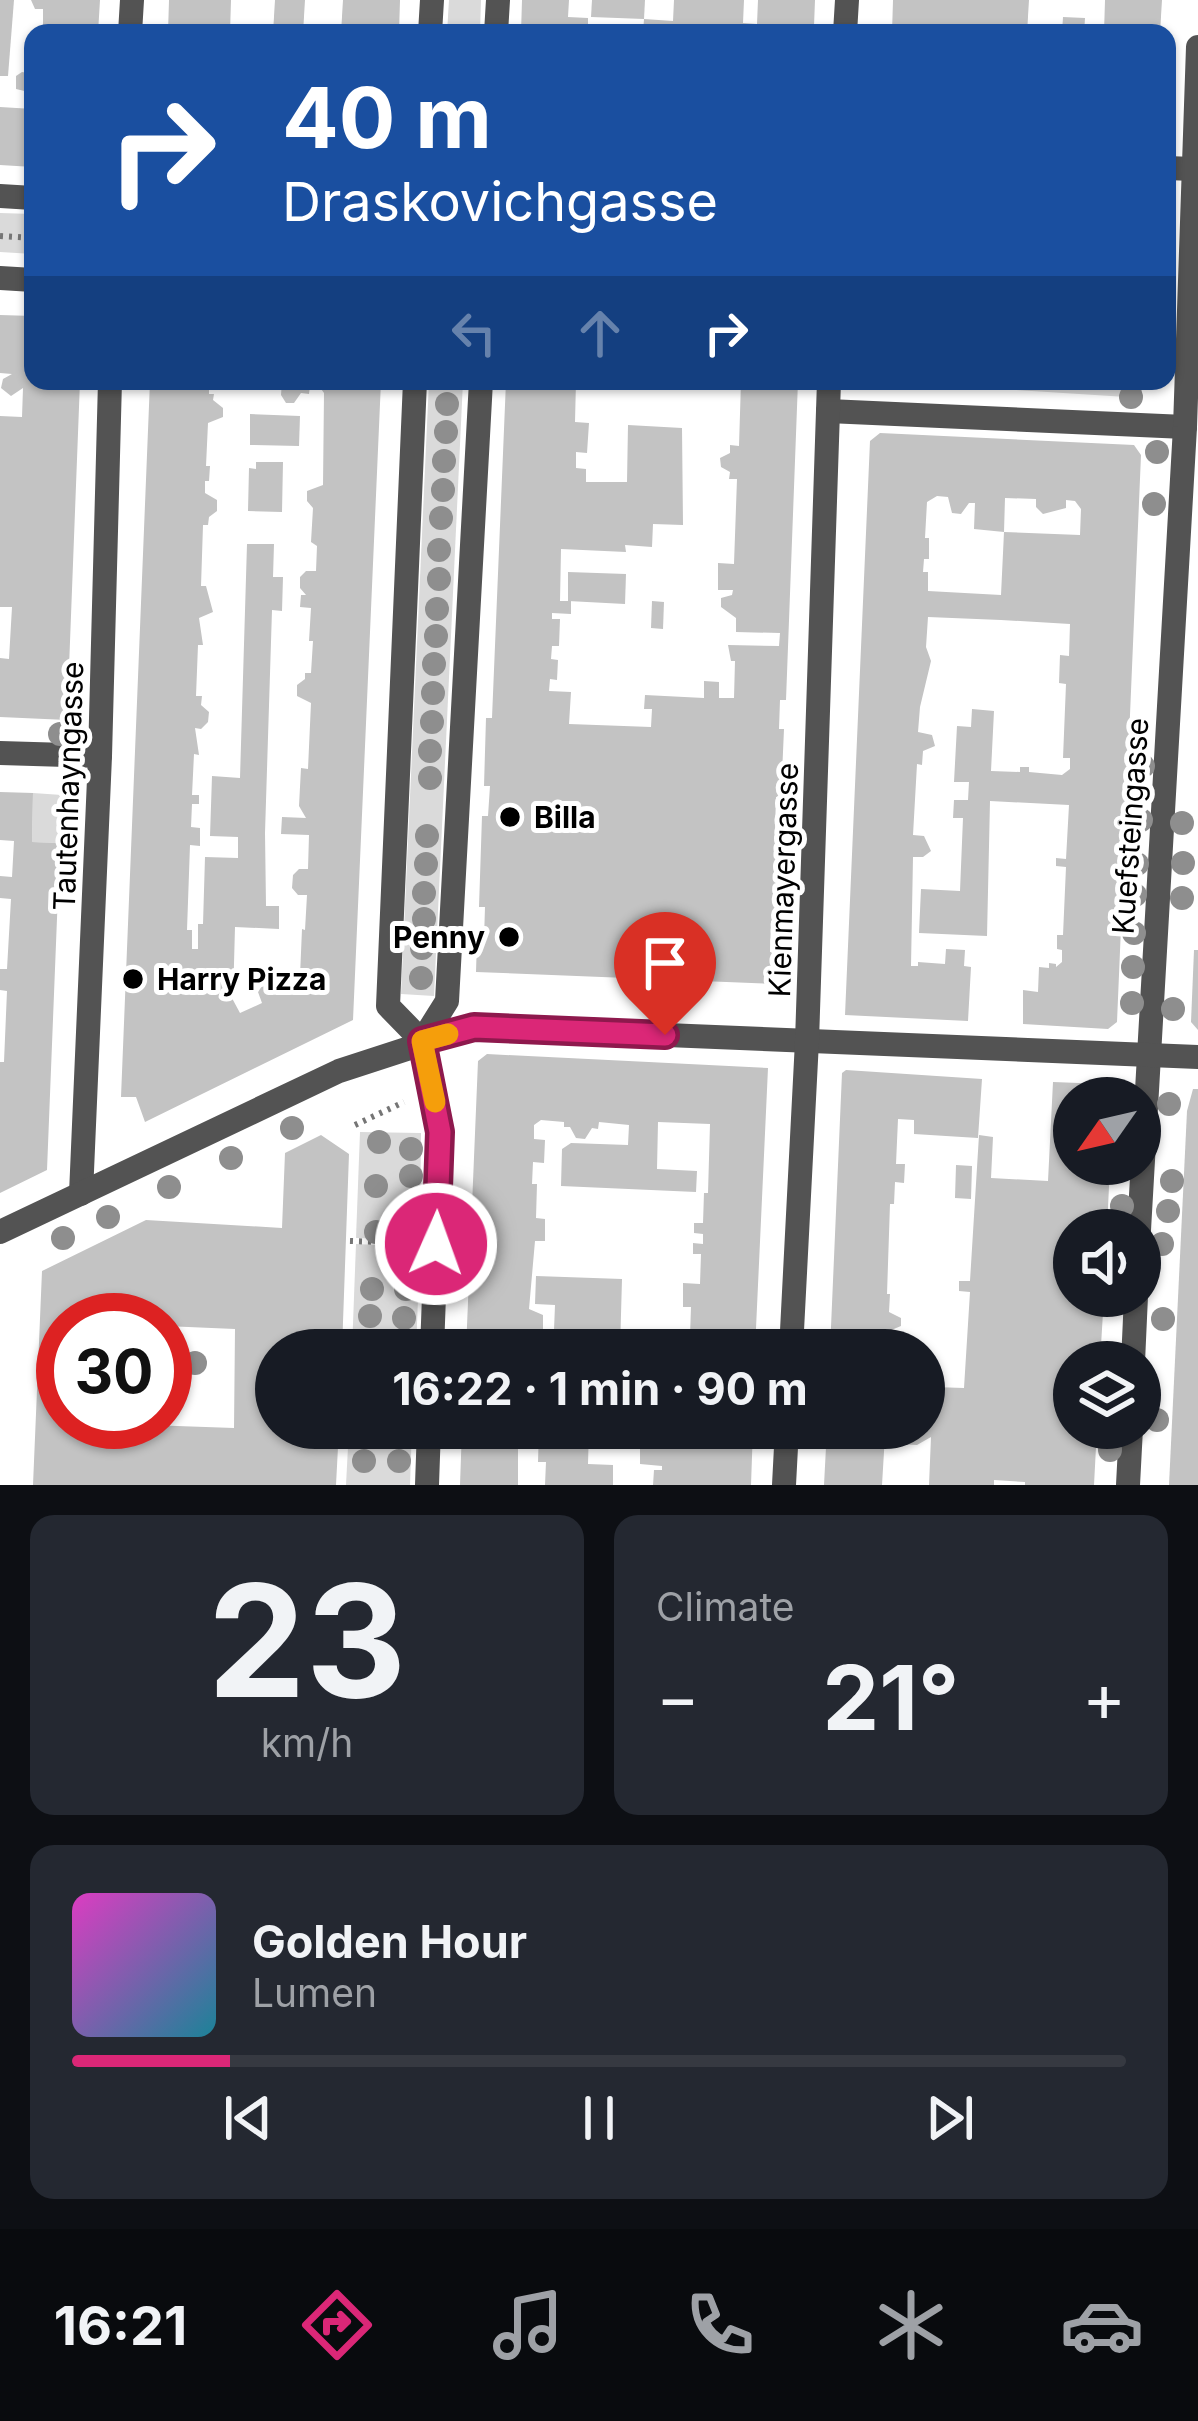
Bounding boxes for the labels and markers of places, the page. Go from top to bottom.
place label: Billa [534,799,596,835]
marker: Billa [497,804,523,830]
pin [614,912,716,1035]
place label: Penny [393,919,485,955]
marker: Penny [496,924,522,950]
place label: Harry Pizza [157,961,326,997]
marker: Harry Pizza [120,966,146,992]

